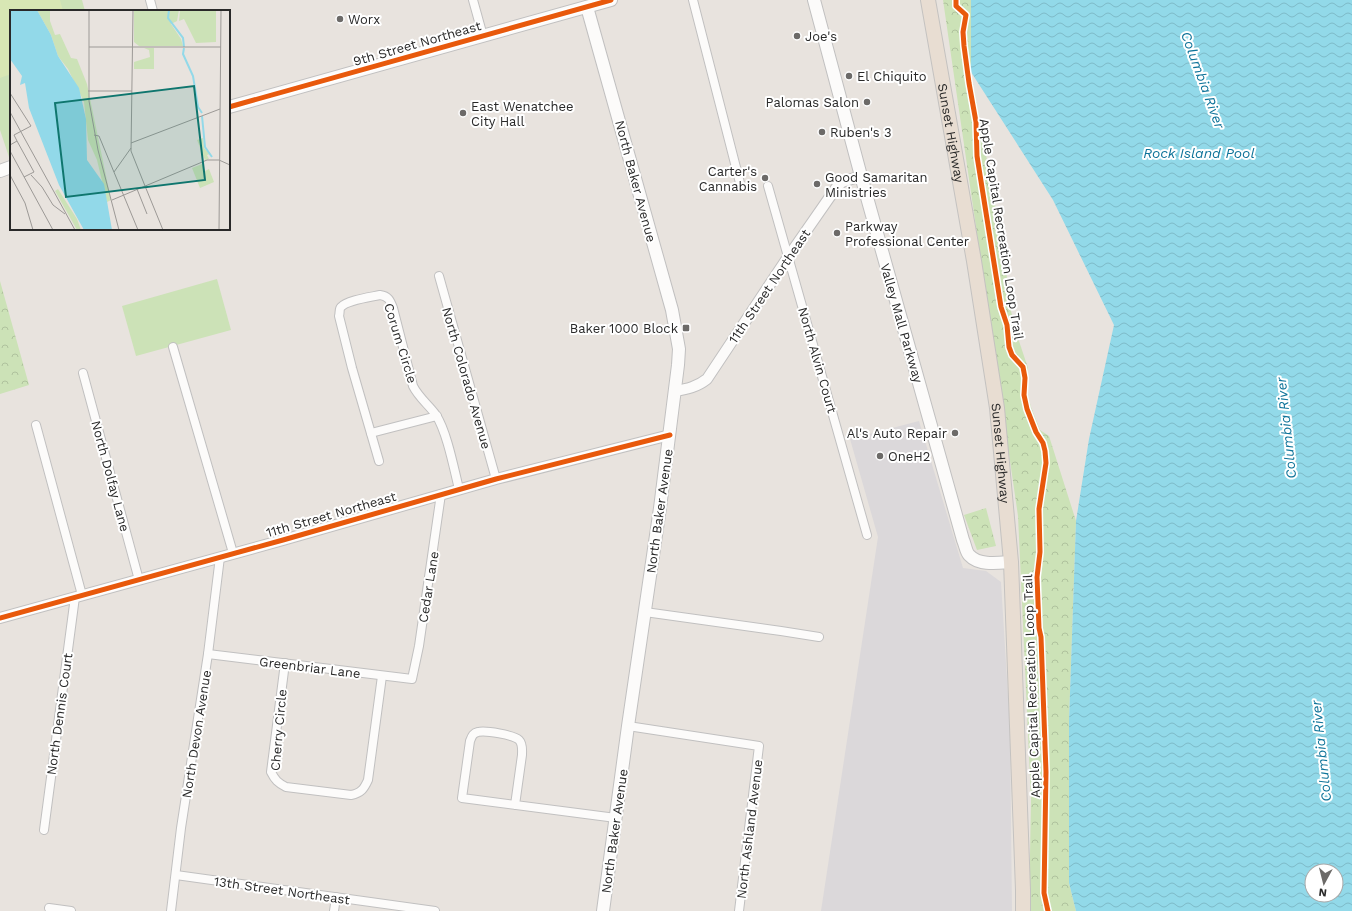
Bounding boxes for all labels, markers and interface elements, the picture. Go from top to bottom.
inset map [10,10,230,230]
place label: Worx [348,12,380,27]
marker: Worx [335,14,345,24]
street label: 9th Street Northeast [351,18,483,69]
place label: Joe's [805,29,837,44]
water label: Columbia River [1178,29,1228,131]
marker: Joe's [792,31,802,41]
place label: El Chiquito [857,69,927,84]
marker: El Chiquito [844,71,854,81]
street label: Sunset Highway [935,82,967,184]
place label: Palomas Salon [766,95,859,110]
marker: Palomas Salon [862,97,872,107]
place label: East Wenatchee City Hall [471,99,574,129]
marker: East Wenatchee City Hall [458,108,468,118]
street label: Apple Capital Recreation Loop Trail [977,117,1026,341]
street label: North Baker Avenue [612,119,659,244]
place label: Ruben's 3 [830,125,892,140]
marker: Ruben's 3 [817,127,827,137]
water label: Rock Island Pool [1143,145,1255,161]
place label: Carter's Cannabis [699,164,757,194]
place label: Good Samaritan Ministries [825,170,928,200]
marker: Carter's Cannabis [760,173,770,183]
marker: Good Samaritan Ministries [812,179,822,189]
place label: Parkway Professional Center [845,219,969,249]
street label: 11th Street Northeast [726,226,814,346]
marker: Parkway Professional Center [832,228,842,238]
street label: Valley Mall Parkway [877,262,926,385]
street label: Corum Circle [381,301,420,385]
street label: North Colorado Avenue [439,305,494,451]
street label: North Alvin Court [795,305,840,415]
place label: Baker 1000 Block [570,321,679,336]
marker: Baker 1000 Block [681,323,691,333]
water label: Columbia River [1273,376,1299,480]
street label: Sunset Highway [988,402,1013,504]
street label: North Dolfay Lane [88,419,133,533]
place label: Al's Auto Repair [847,426,947,441]
marker: Al's Auto Repair [950,428,960,438]
street label: North Baker Avenue [643,448,676,574]
place label: OneH2 [888,449,930,464]
marker: OneH2 [875,451,885,461]
street label: 11th Street Northeast [264,489,398,540]
street label: Cedar Lane [415,550,442,624]
street label: Apple Capital Recreation Loop Trail [1020,574,1043,798]
street label: North Dennis Court [44,652,76,776]
street label: Greenbriar Lane [258,654,361,681]
street label: North Devon Avenue [179,669,214,799]
street label: Cherry Circle [267,688,290,772]
water label: Columbia River [1308,699,1334,803]
street label: North Ashland Avenue [733,758,765,900]
street label: North Baker Avenue [598,768,631,894]
north arrow [1304,863,1344,903]
street label: 13th Street Northeast [213,874,351,908]
text: N [1318,885,1328,899]

